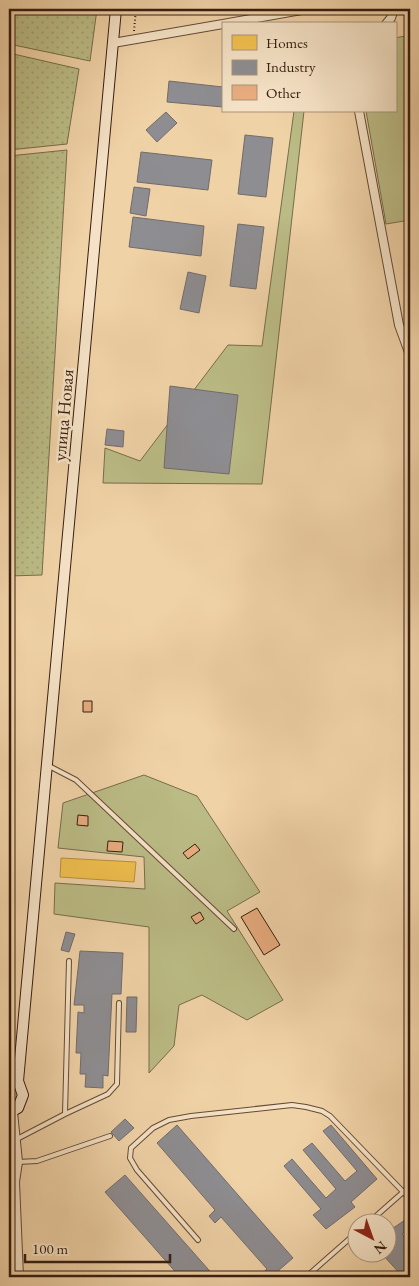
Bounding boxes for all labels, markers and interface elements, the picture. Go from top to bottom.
legend [222,22,396,112]
text: Homes [266,33,308,52]
text: Industry [266,57,316,76]
text: Other [266,83,301,102]
street label: улица Новая [48,368,78,462]
north arrow [346,1214,396,1264]
scale bar [25,1231,170,1263]
text: N [370,1237,391,1259]
text: 100 m [32,1239,69,1258]

